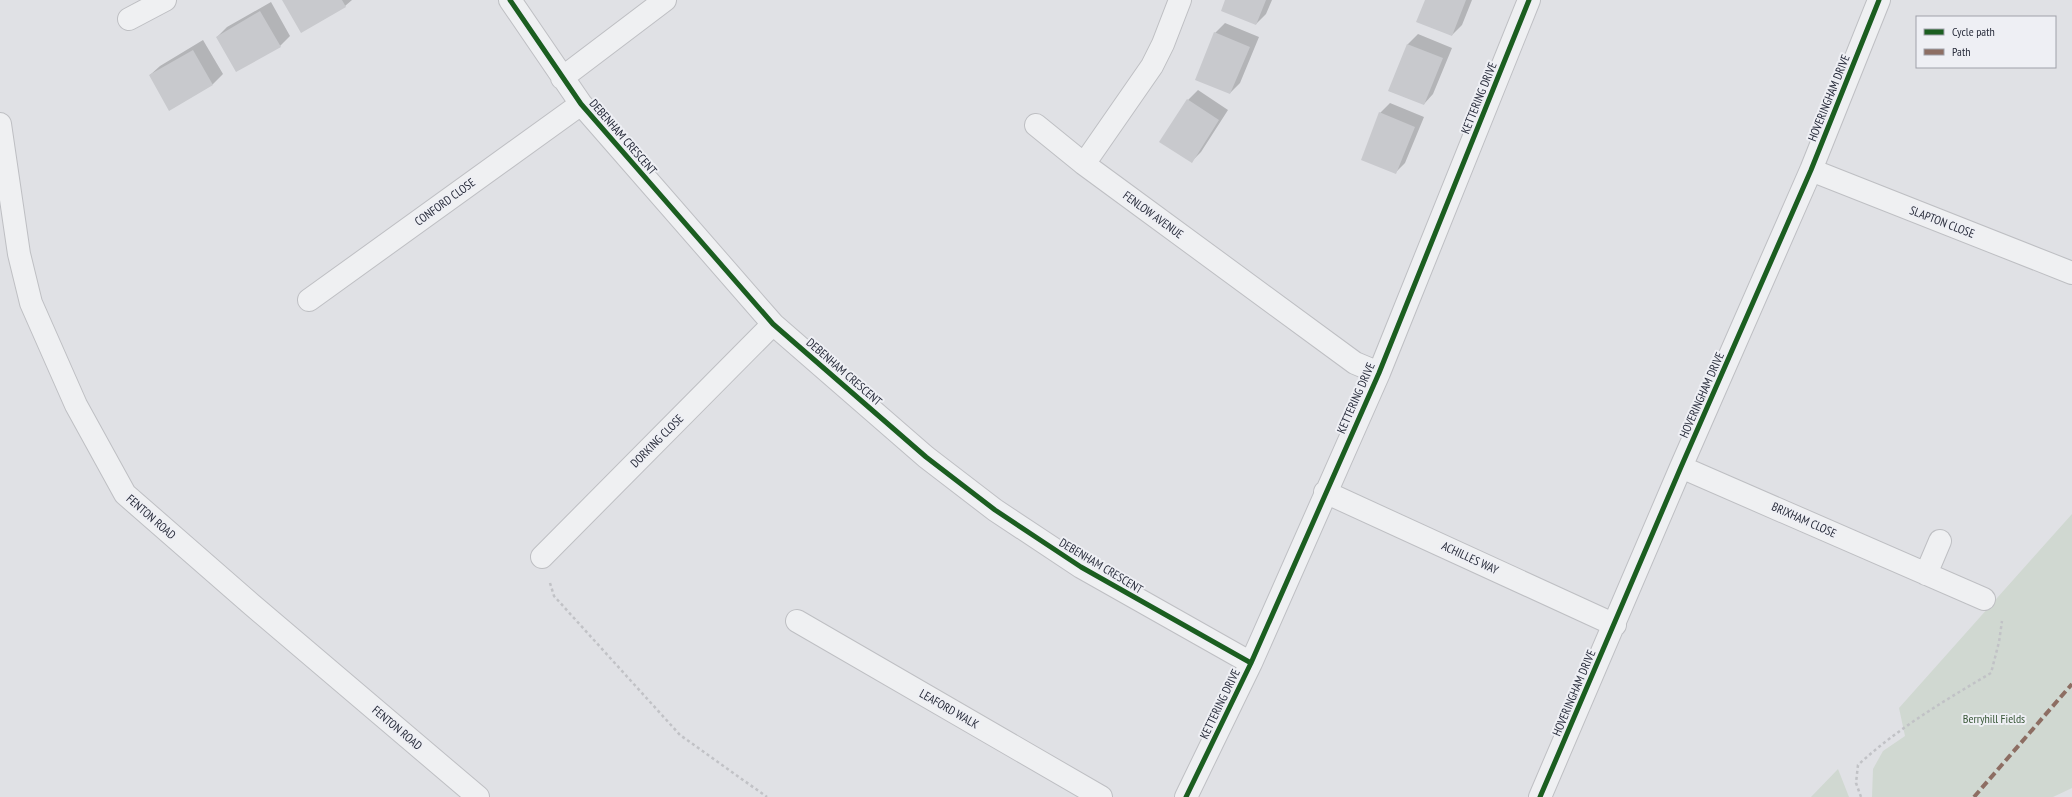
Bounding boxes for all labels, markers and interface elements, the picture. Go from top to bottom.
legend [1916,16,2056,68]
text: Cycle path [1952,24,1995,39]
text: Path [1952,44,1970,59]
street label: HOVERINGHAM DRIVE [1804,52,1853,143]
street label: KETTERING DRIVE [1457,60,1500,136]
street label: DEBENHAM CRESCENT [587,96,661,178]
street label: CONFORD CLOSE [412,175,478,229]
street label: FENLOW AVENUE [1120,188,1186,242]
street label: SLAPTON CLOSE [1908,202,1977,241]
street label: DEBENHAM CRESCENT [804,335,886,409]
street label: HOVERINGHAM DRIVE [1676,350,1727,440]
street label: KETTERING DRIVE [1333,360,1378,436]
street label: DORKING CLOSE [627,411,686,470]
street label: FENTON ROAD [123,491,179,542]
street label: BRIXHAM CLOSE [1770,499,1839,540]
street label: DEBENHAM CRESCENT [1057,535,1146,597]
street label: ACHILLES WAY [1439,538,1501,577]
street label: HOVERINGHAM DRIVE [1549,647,1598,738]
street label: KETTERING DRIVE [1196,666,1243,741]
street label: LEAFORD WALK [917,686,982,732]
street label: FENTON ROAD [369,702,425,753]
park label: Berryhill Fields [1963,711,2025,726]

